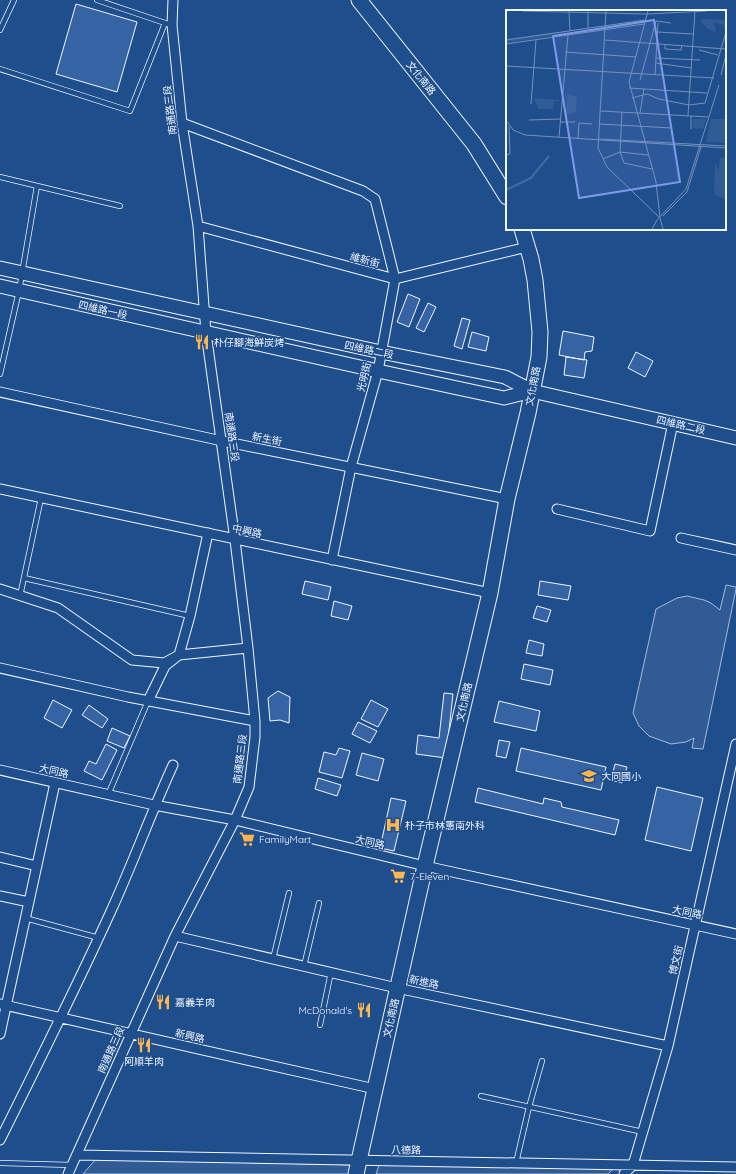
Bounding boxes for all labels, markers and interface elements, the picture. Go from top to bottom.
inset map [506,10,726,230]
street label: 文化南路 [403,58,439,98]
street label: 南通路三段 [161,84,179,136]
street label: 維新街 [349,250,381,270]
street label: 四維路一段 [77,298,129,322]
restaurant icon: 朴仔腳海鮮炭烤 [193,333,211,351]
place label: 朴仔腳海鮮炭烤 [214,336,284,349]
street label: 四維路二段 [343,338,395,362]
street label: 光明街 [354,361,374,393]
street label: 文化南路 [523,365,543,407]
street label: 南通路三段 [222,411,242,463]
street label: 四維路二段 [655,413,707,437]
street label: 新生街 [251,430,283,448]
street label: 中興路 [231,522,263,540]
street label: 文化南路 [453,681,475,723]
street label: 南通路三段 [231,733,249,785]
street label: 大同路 [38,761,70,781]
school or university icon: 大同國小 [580,767,598,785]
place label: 大同國小 [601,770,641,783]
hospital icon: 朴子市林憲南外科 [384,816,402,834]
place label: 朴子市林憲南外科 [405,819,485,832]
supermarket icon: FamilyMart [238,830,256,848]
street label: 大同路 [354,832,386,852]
place label: FamilyMart [259,833,312,846]
supermarket icon: 7-Eleven [389,867,407,885]
place label: 7-Eleven [410,870,449,883]
street label: 大同路 [671,903,703,921]
street label: 博文街 [666,944,686,976]
street label: 新進路 [408,973,440,991]
restaurant icon: 嘉義羊肉 [154,993,172,1011]
place label: 嘉義羊肉 [175,996,215,1009]
street label: 文化南路 [380,997,402,1039]
restaurant icon: McDonald's [355,1001,373,1019]
place label: McDonald's [299,1004,352,1017]
street label: 南通路三段 [95,1025,127,1075]
street label: 新興路 [174,1026,206,1046]
restaurant icon: 阿順羊肉 [135,1036,153,1054]
place label: 阿順羊肉 [124,1055,164,1068]
street label: 八德路 [391,1143,421,1157]

